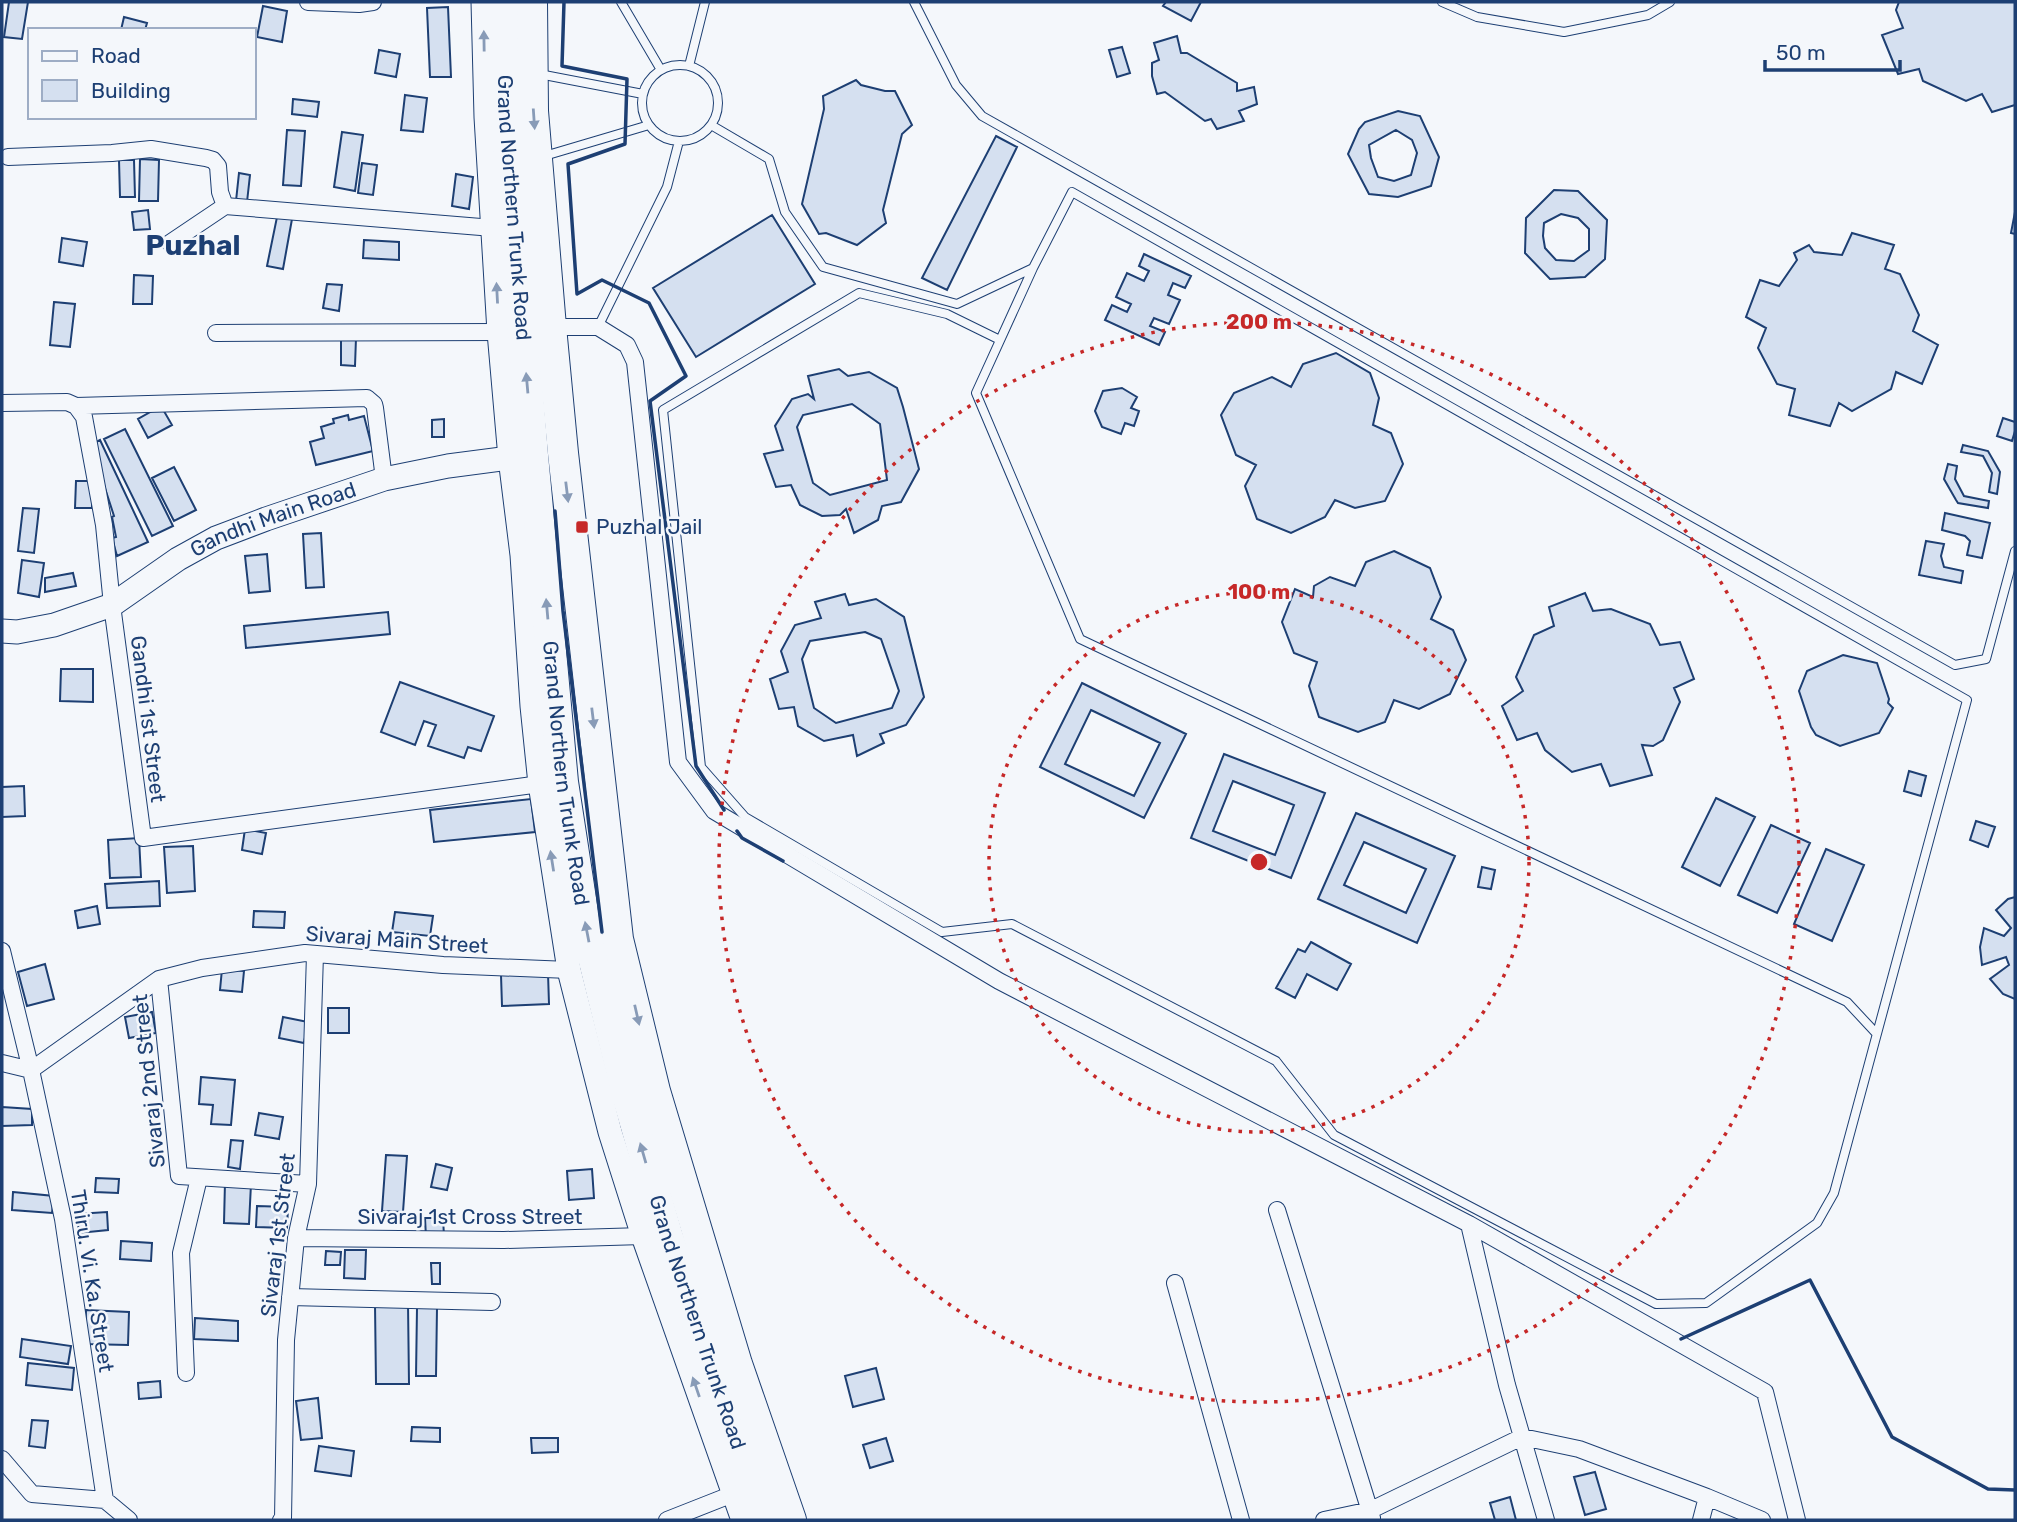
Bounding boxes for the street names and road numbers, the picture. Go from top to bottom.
street label: Grand Northern Trunk Road [493,75,537,341]
street label: Gandhi Main Road [186,476,359,562]
street label: Gandhi 1st Street [126,634,171,804]
street label: Grand Northern Trunk Road [538,640,595,907]
street label: Sivaraj Main Street [305,921,489,958]
street label: Sivaraj 2nd Street [127,993,170,1169]
street label: Sivaraj 1st Street [255,1152,300,1318]
street label: Thiru. Vi. Ka. Street [66,1188,119,1374]
street label: Grand Northern Trunk Road [644,1192,751,1452]
street label: Sivaraj 1st Cross Street [357,1204,583,1229]

